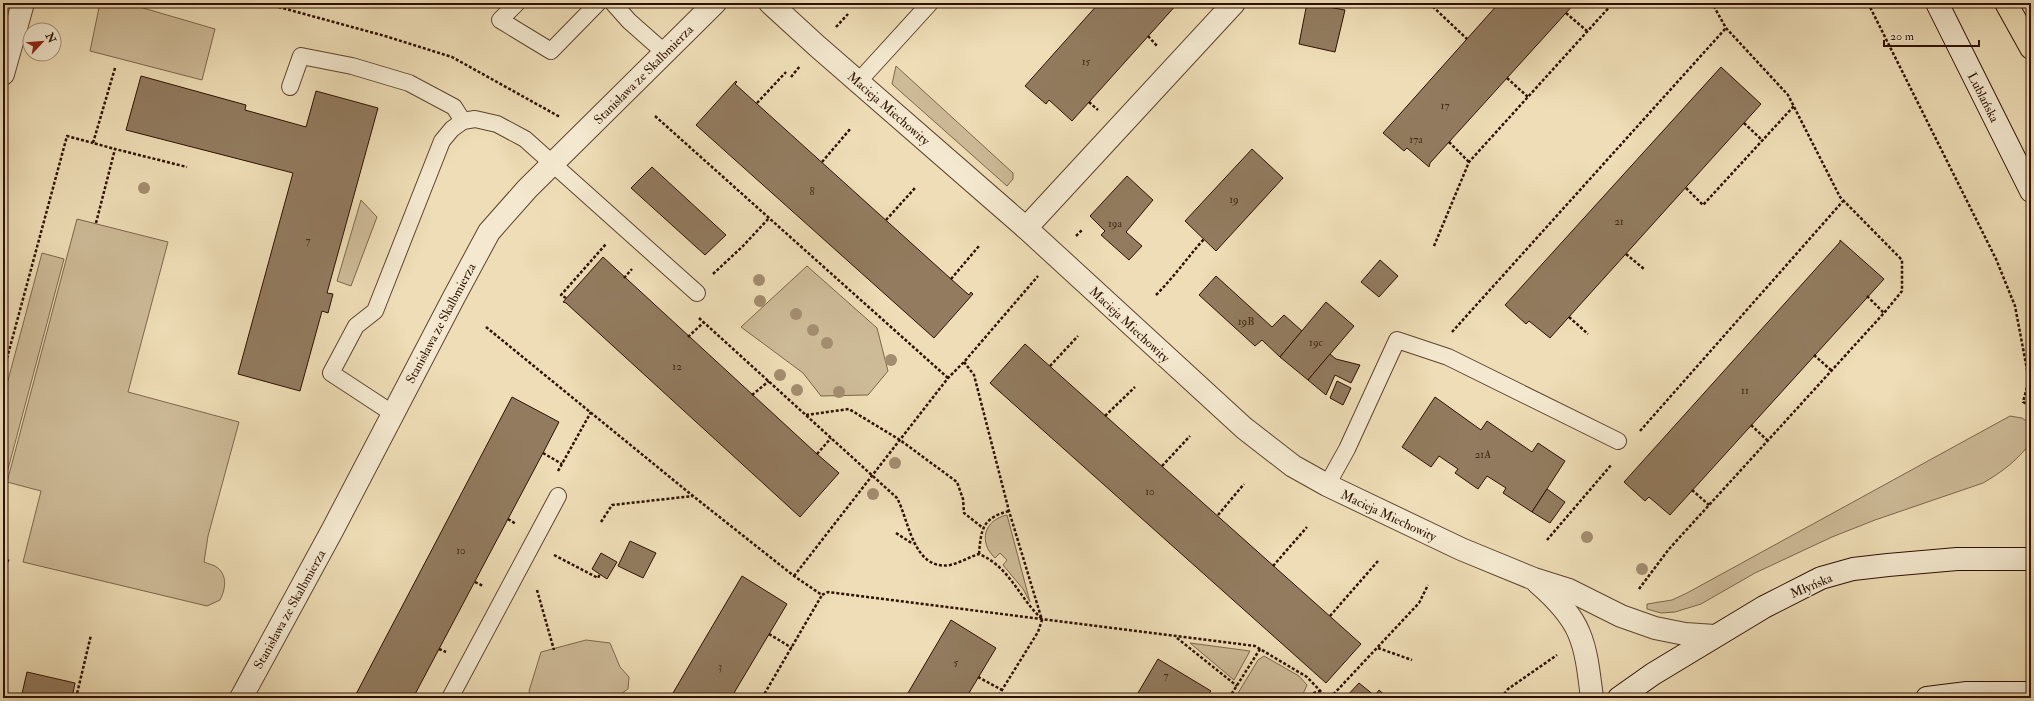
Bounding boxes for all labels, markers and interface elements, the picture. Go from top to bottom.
street label: Stanisława ze Skalbmierza [591,21,697,128]
north arrow [22,22,62,62]
scale bar [1884,22,1979,48]
text: 20 m [1890,29,1915,44]
text: N [42,30,59,46]
house number: 15 [1082,55,1091,68]
street label: Macieja Miechowity [843,69,933,150]
street label: Lublańska [1964,70,2003,126]
house number: 17 [1441,99,1449,112]
house number: 17a [1409,133,1423,146]
house number: 8 [809,185,815,198]
house number: 19 [1229,193,1239,206]
house number: 21 [1614,215,1624,228]
house number: 19a [1108,217,1122,230]
house number: 7 [305,234,311,247]
street label: Stanisława ze Skalbmierza [402,260,480,386]
street label: Macieja Miechowity [1085,283,1173,367]
house number: 19B [1238,315,1254,328]
house number: 19c [1309,336,1324,349]
house number: 12 [672,360,682,373]
house number: 11 [1741,384,1749,397]
house number: 21A [1475,448,1491,461]
house number: 10 [1145,485,1155,498]
street label: Macieja Miechowity [1338,487,1439,546]
house number: 10 [456,544,466,557]
street label: Stanisława ze Skalbmierza [250,546,330,672]
street label: Młyńska [1788,570,1836,603]
house number: 5 [954,656,959,669]
house number: 3 [718,660,722,673]
house number: 7 [1163,669,1169,682]

